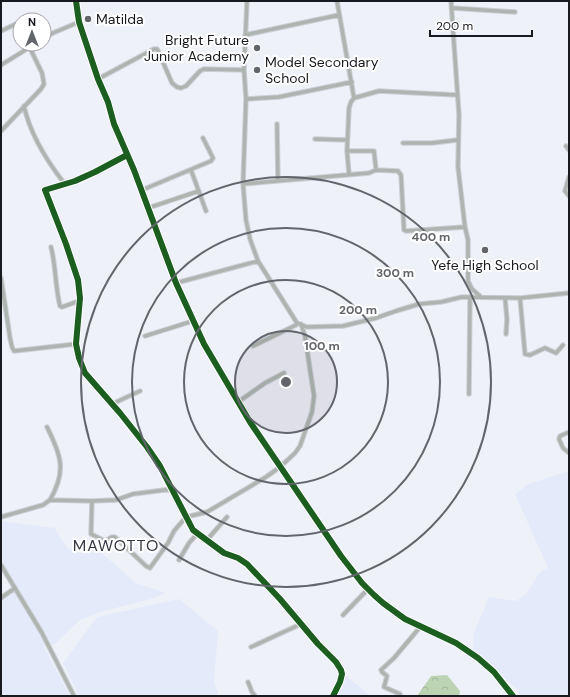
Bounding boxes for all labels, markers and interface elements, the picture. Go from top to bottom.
place label: Matilda [96,10,144,28]
north arrow [12,12,52,52]
scale bar [430,12,532,38]
marker: Matilda [83,14,93,24]
text: N [28,15,36,29]
text: 200 m [436,18,473,34]
place label: Bright Future Junior Academy [144,31,249,65]
marker: Bright Future Junior Academy [252,43,262,53]
place label: Model Secondary School [265,53,379,87]
marker: Model Secondary School [252,65,262,75]
text: 400 m [412,229,450,245]
marker: Yefe High School [480,245,490,255]
place label: Yefe High School [431,256,539,274]
text: 300 m [376,265,414,281]
text: 200 m [339,302,377,318]
text: 100 m [304,338,340,354]
centre of rings [279,375,293,389]
district label: MAWOTTO [73,535,159,556]

